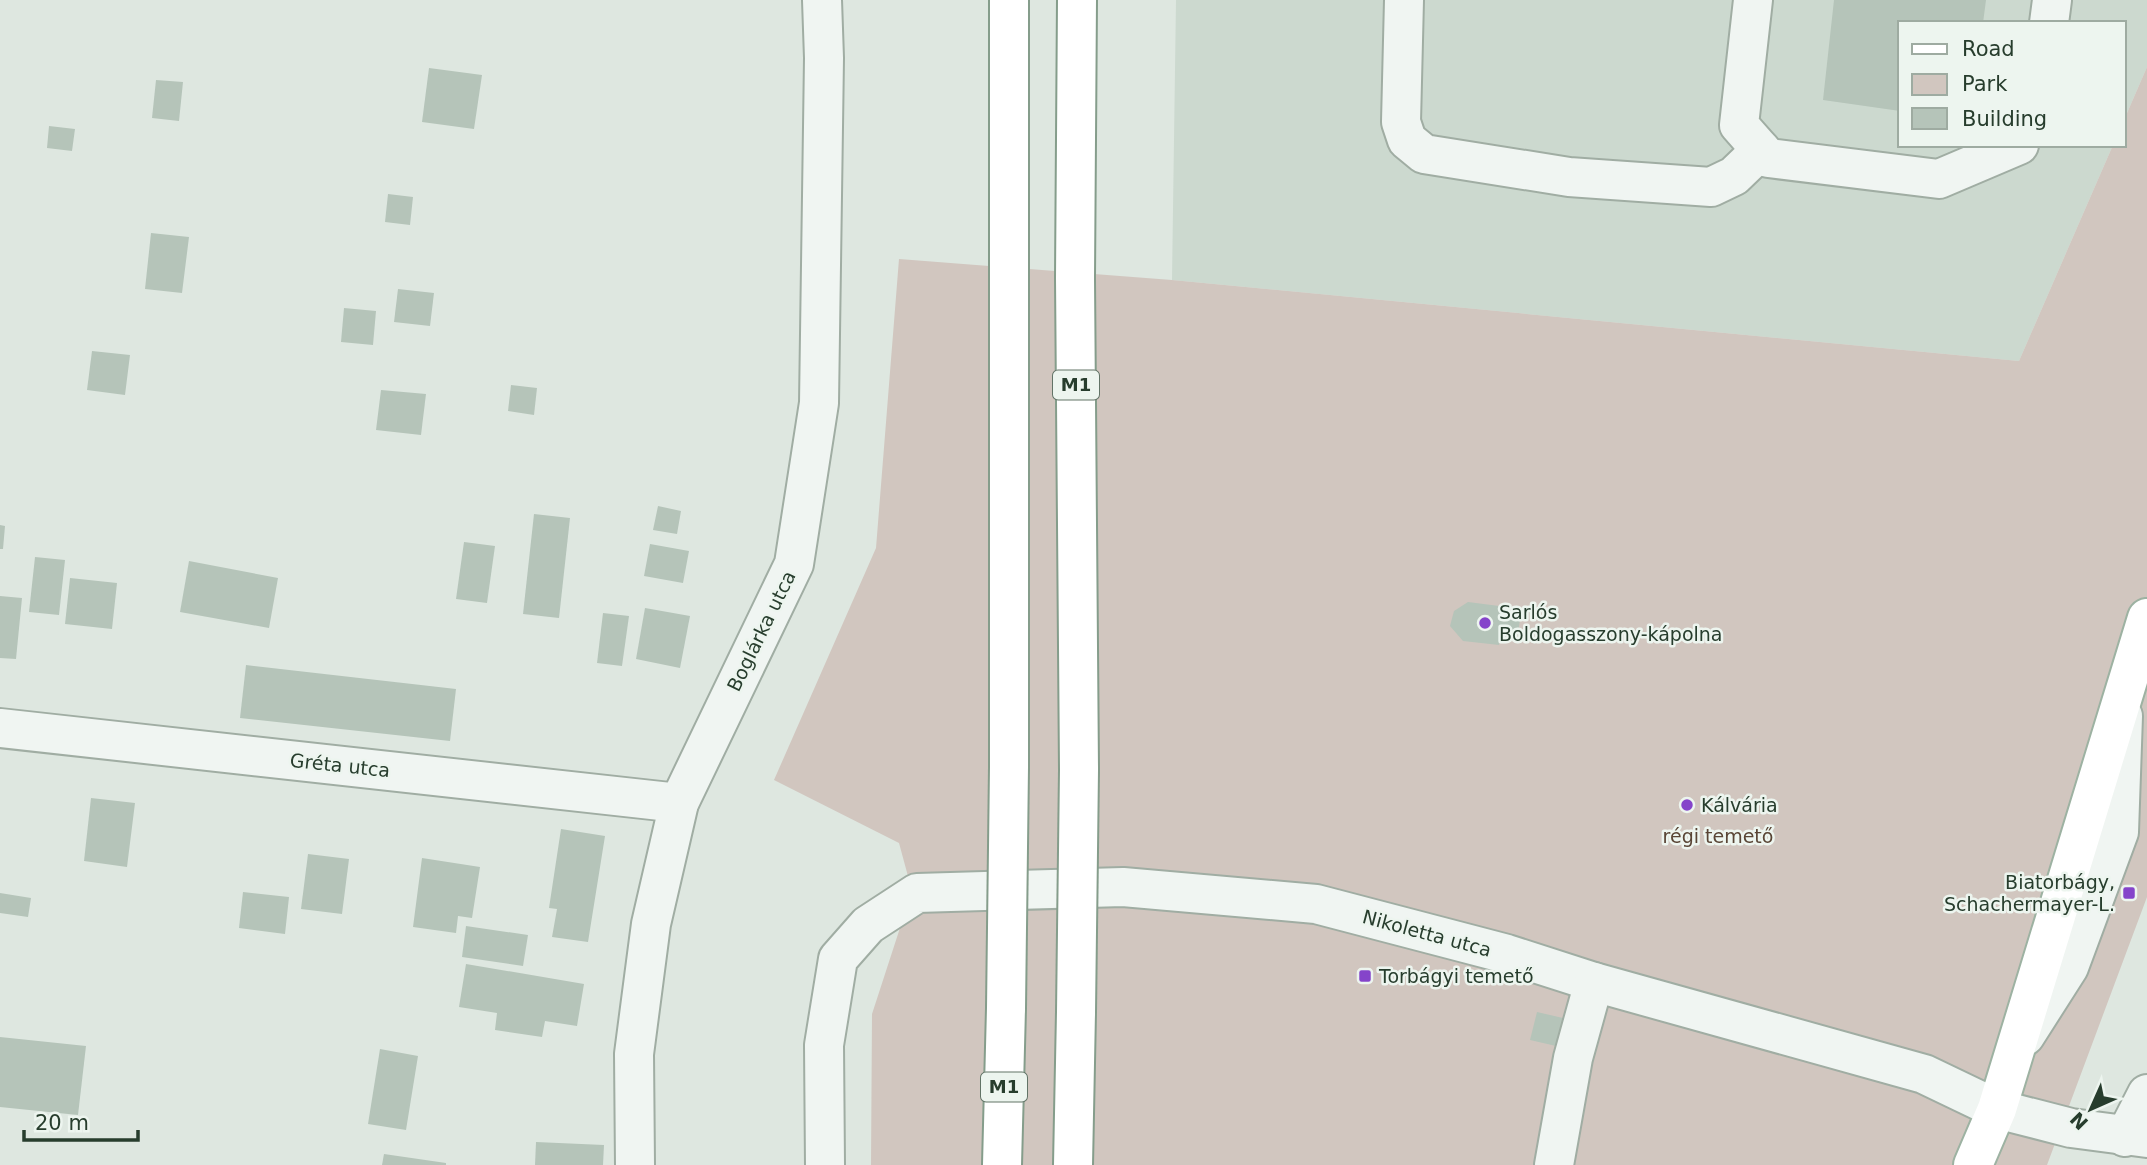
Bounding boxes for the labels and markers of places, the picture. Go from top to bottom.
place label: Sarlós Boldogasszony-kápolna [1499,601,1723,645]
marker: Sarlós Boldogasszony-kápolna [1477,615,1493,631]
place label: Kálvária [1701,794,1778,816]
marker: Kálvária [1679,797,1695,813]
place label: Biatorbágy, Schachermayer-L. [1944,871,2115,915]
marker: Biatorbágy, Schachermayer-L. [2121,885,2137,901]
place label: Torbágyi temető [1378,965,1534,987]
marker: Torbágyi temető [1357,968,1373,984]

